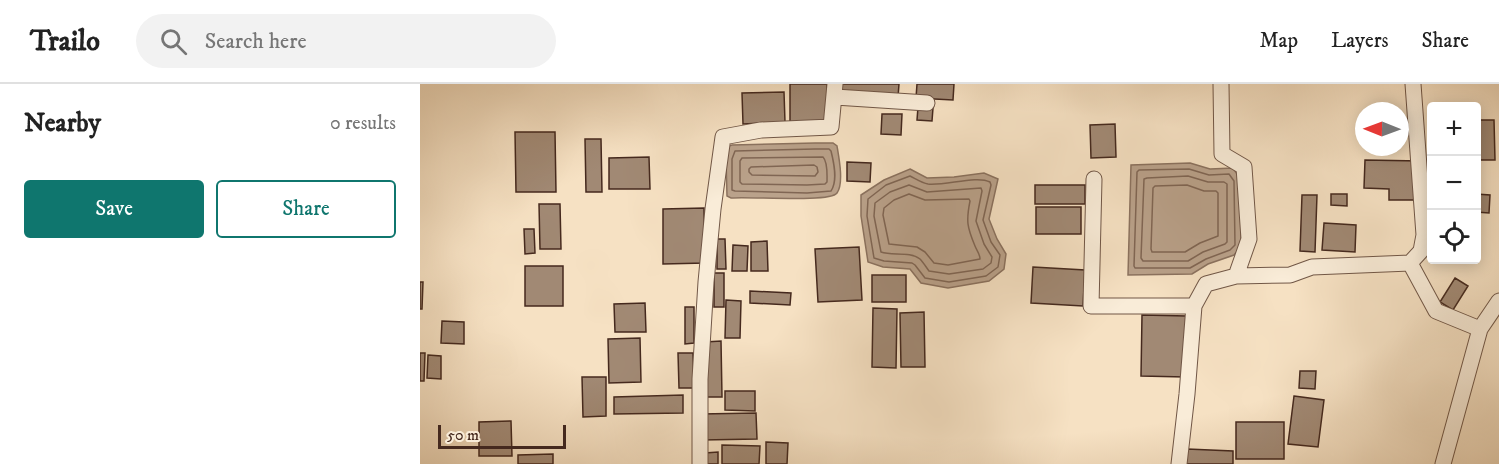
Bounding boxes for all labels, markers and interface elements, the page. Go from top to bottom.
search box [136,14,556,68]
text: Trailo [30,24,100,59]
icon: search [157,25,190,58]
text: Search here [205,28,307,55]
text: Map [1259,28,1298,54]
text: Layers [1331,28,1389,54]
text: Share [1422,28,1469,54]
north arrow [1355,102,1409,156]
map controls [1427,102,1481,264]
button: + [1427,102,1481,156]
text: Nearby [24,107,101,140]
text: 0 results [330,111,396,136]
button: − [1427,156,1481,210]
button: Save [24,180,204,238]
button: Share [216,180,396,238]
button: locate [1427,210,1481,264]
scale bar [438,422,566,450]
text: 50 m [447,425,479,445]

